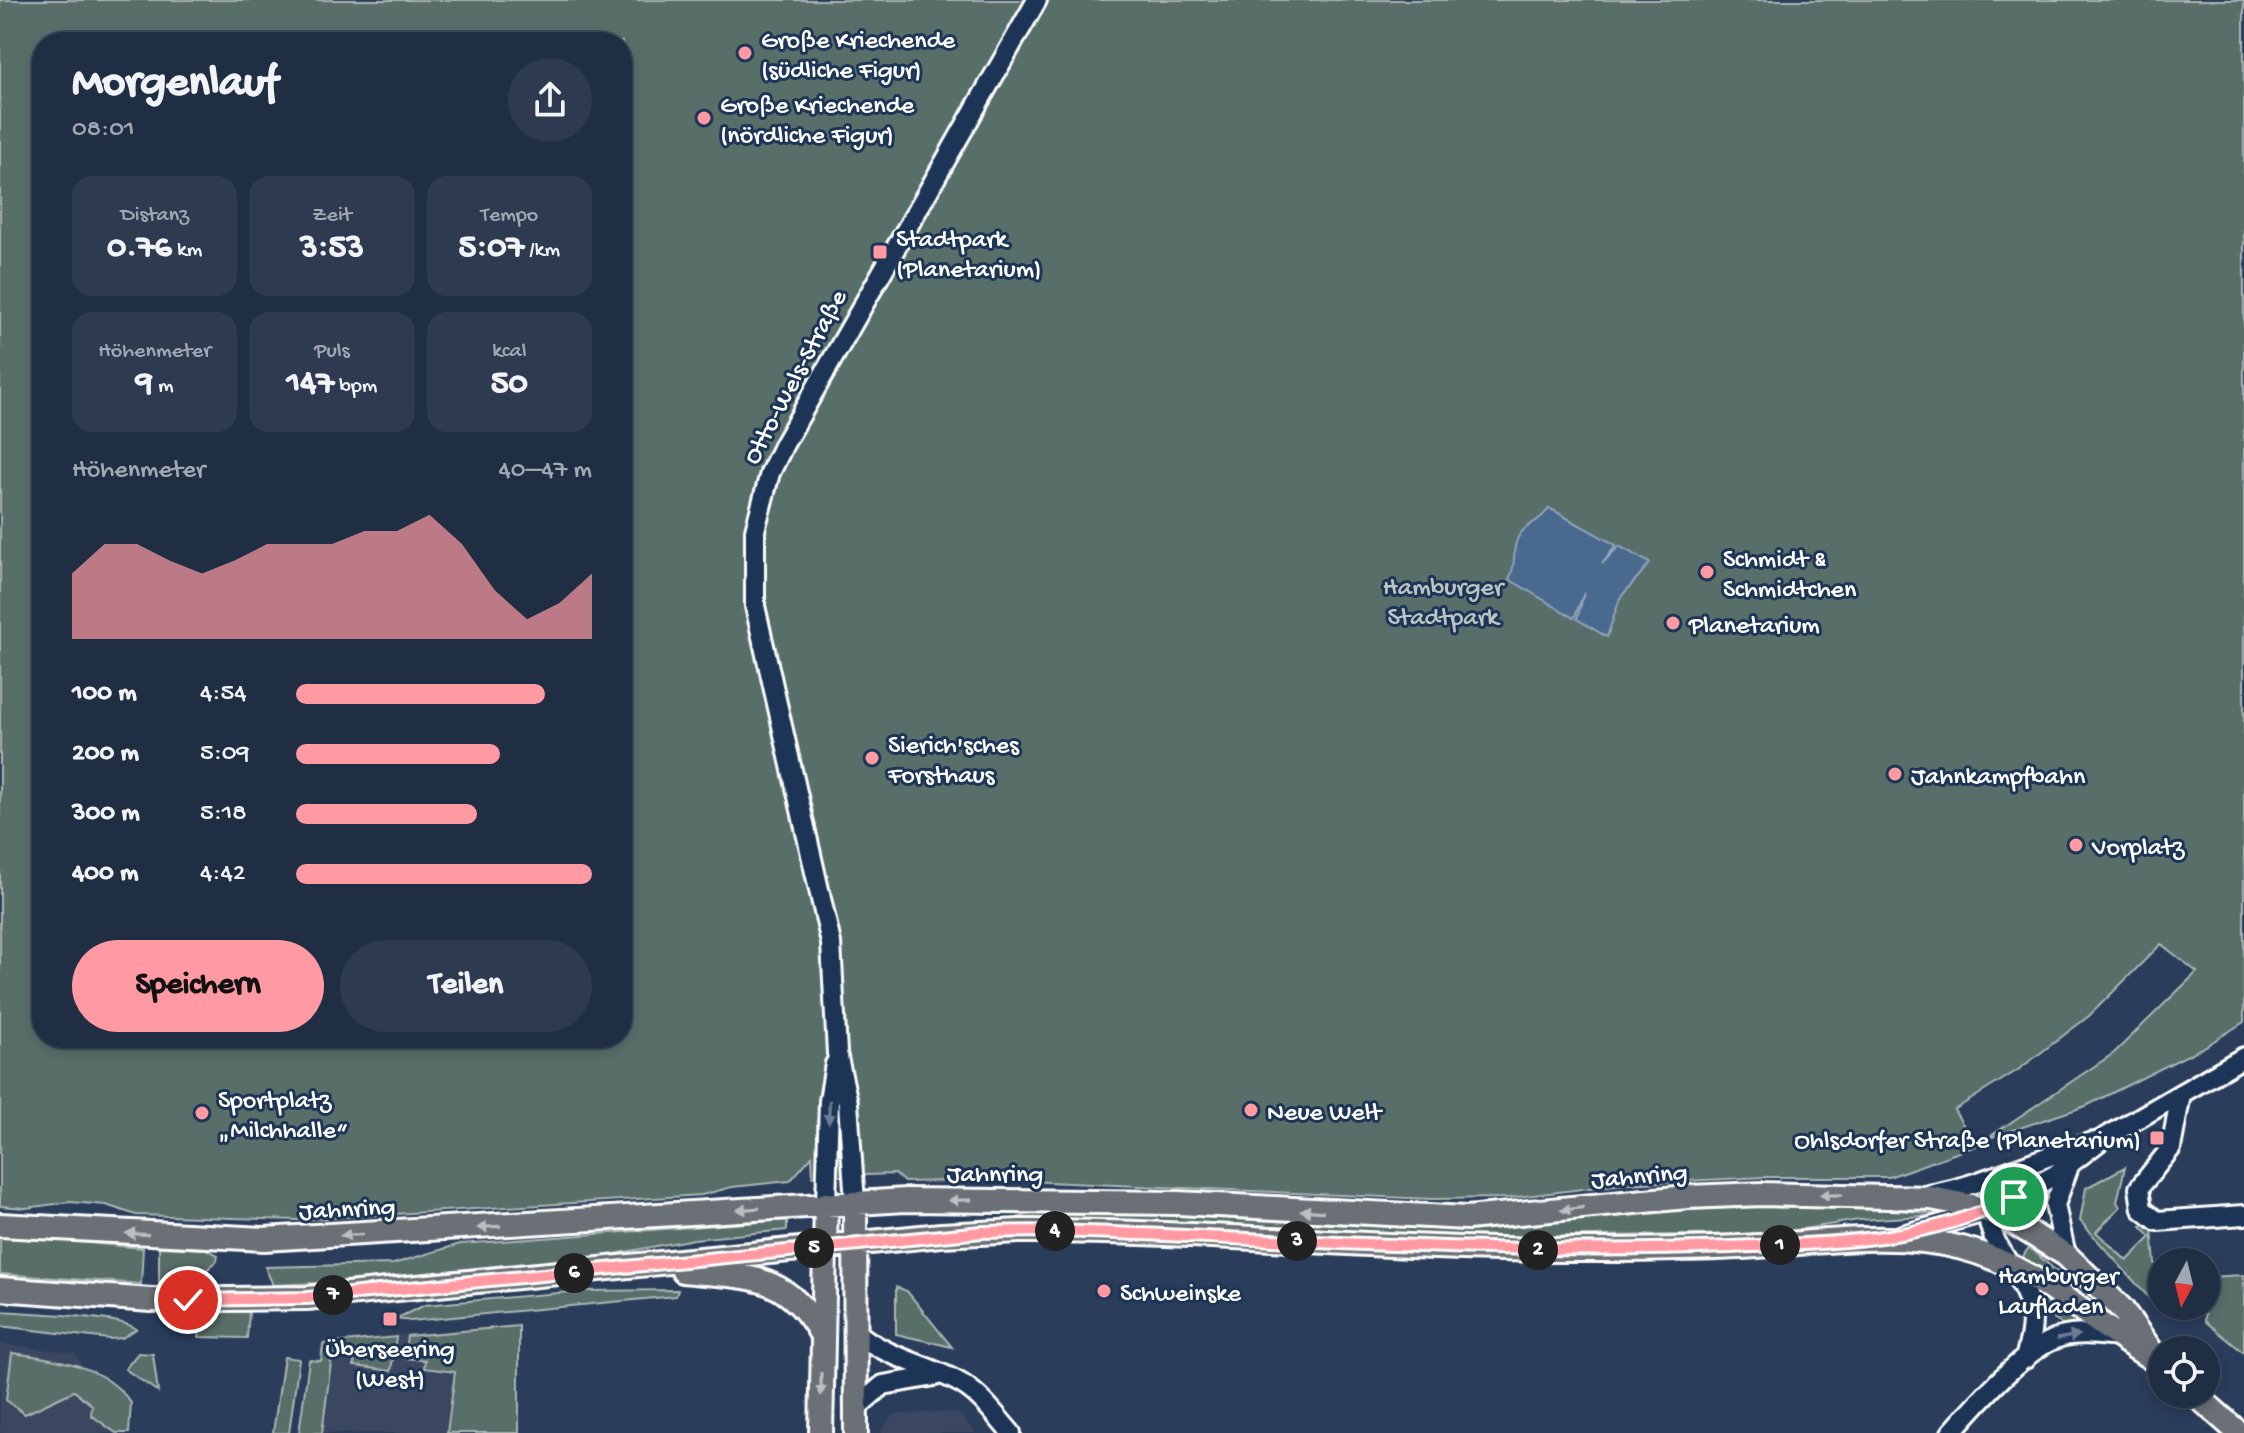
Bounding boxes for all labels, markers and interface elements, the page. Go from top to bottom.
place label: Große Kriechende (südliche Figur) [761,27,956,88]
marker: Große Kriechende (südliche Figur) [736,44,754,62]
button: share [508,58,592,142]
text: Morgenlauf [72,59,278,111]
place label: Große Kriechende (nördliche Figur) [720,92,915,153]
marker: Große Kriechende (nördliche Figur) [695,109,713,127]
text: 08:01 [72,115,134,146]
text: Distanz [120,203,189,229]
text: Zeit [312,203,352,229]
text: Tempo [480,203,538,229]
place label: Stadtpark (Planetarium) [896,226,1042,287]
text: 0.76 [107,229,172,269]
text: 3:53 [300,229,364,269]
text: 5:07 [459,229,524,269]
text: km [172,238,202,264]
text: /km [524,238,560,264]
marker: Stadtpark (Planetarium) [871,243,889,261]
street label: Otto-Wels-Straße [738,285,856,471]
text: Höhenmeter [98,339,211,365]
text: Puls [314,339,350,365]
text: kcal [492,339,526,365]
text: 9 [136,365,153,405]
text: 147 [287,365,334,405]
text: 50 [491,365,528,405]
text: m [153,374,174,400]
text: bpm [334,374,377,400]
text: Höhenmeter [72,456,205,487]
text: 40–47 m [499,456,592,487]
place label: Schmidt & Schmidtchen [1723,546,1857,607]
marker: Schmidt & Schmidtchen [1698,563,1716,581]
park label: Hamburger Stadtpark [1383,574,1506,635]
place label: Planetarium [1688,612,1820,643]
marker: Planetarium [1664,614,1682,632]
text: 100 m [72,679,137,710]
text: 4:54 [200,679,246,710]
place label: Sierich'sches Forsthaus [887,732,1020,793]
text: 200 m [72,739,139,770]
text: 5:09 [200,739,250,770]
marker: Sierich'sches Forsthaus [863,749,881,767]
place label: Jahnkampfbahn [1911,763,2086,794]
marker: Jahnkampfbahn [1886,765,1904,783]
text: 300 m [72,799,140,830]
text: 5:18 [200,799,247,830]
place label: Vorplatz [2091,834,2186,865]
marker: Vorplatz [2067,836,2085,854]
text: 400 m [72,859,138,890]
text: 4:42 [200,859,246,890]
button: Speichern [72,940,324,1032]
button: Teilen [340,940,592,1032]
place label: Sportplatz „Milchhalle“ [218,1087,348,1148]
place label: Neue Welt [1267,1099,1383,1130]
one-way arrow [822,1100,835,1125]
marker: Neue Welt [1242,1101,1260,1119]
marker: Sportplatz „Milchhalle“ [193,1104,211,1122]
place label: Ohlsdorfer Straße (Planetarium) [1794,1127,2141,1158]
marker: Ohlsdorfer Straße (Planetarium) [2148,1129,2166,1147]
street label: Jahnring [1590,1159,1689,1198]
street label: Jahnring [947,1161,1043,1192]
pin [1980,1163,2048,1231]
icon: arrive [1992,1175,2036,1219]
one-way arrow [1818,1189,1843,1201]
street label: Jahnring [298,1193,396,1229]
one-way arrow [947,1194,972,1206]
one-way arrow [735,1203,760,1216]
one-way arrow [1559,1203,1584,1216]
one-way arrow [1299,1204,1324,1217]
pin: 4 [1035,1211,1075,1251]
text: 4 [1050,1218,1060,1244]
one-way arrow [476,1221,501,1234]
pin: 3 [1277,1221,1317,1261]
pin: 1 [1760,1225,1800,1265]
one-way arrow [124,1228,149,1241]
pin: 5 [794,1228,834,1268]
text: 3 [1291,1228,1303,1254]
one-way arrow [339,1229,364,1242]
pin: 2 [1518,1230,1558,1270]
text: 1 [1776,1232,1784,1258]
text: 5 [808,1235,820,1261]
text: 2 [1533,1237,1543,1263]
north arrow [2148,1248,2220,1320]
map controls [2148,1248,2220,1408]
pin: 6 [554,1253,594,1293]
text: 6 [568,1260,580,1286]
place label: Hamburger Laufladen [1998,1263,2121,1324]
pin [154,1266,222,1334]
pin: 7 [313,1275,353,1315]
icon: check [166,1278,210,1322]
place label: Schweinske [1120,1280,1242,1311]
marker: Hamburger Laufladen [1973,1280,1991,1298]
text: 7 [327,1282,339,1308]
marker: Schweinske [1095,1282,1113,1300]
marker: Überseering (West) [381,1310,399,1328]
one-way arrow [2056,1330,2081,1342]
place label: Überseering (West) [325,1336,455,1397]
button: locate [2148,1336,2220,1408]
one-way arrow [815,1372,827,1397]

